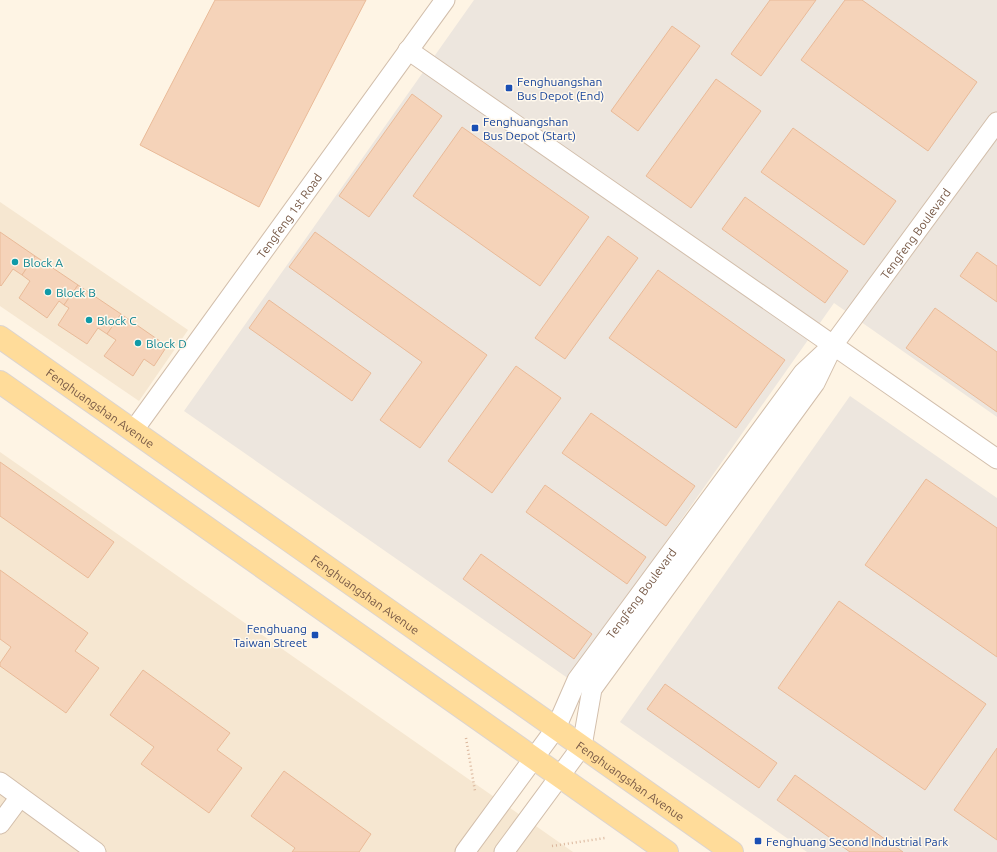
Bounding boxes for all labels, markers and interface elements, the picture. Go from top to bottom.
place label: Fenghuangshan Bus Depot (End) [517,75,604,103]
marker: Fenghuangshan Bus Depot (End) [504,83,514,93]
place label: Fenghuangshan Bus Depot (Start) [483,115,576,143]
marker: Fenghuangshan Bus Depot (Start) [470,123,480,133]
street label: Tengfeng 1st Road [254,171,324,260]
street label: Tengfeng Boulevard [878,186,953,281]
place label: Block A [23,256,63,269]
marker: Block A [10,257,20,267]
place label: Block B [56,286,96,299]
marker: Block B [43,287,53,297]
place label: Block C [97,314,137,327]
marker: Block C [84,315,94,325]
place label: Block D [146,337,187,350]
marker: Block D [133,338,143,348]
street label: Fenghuangshan Avenue [44,365,157,450]
street label: Tengfeng Boulevard [603,545,678,641]
street label: Fenghuangshan Avenue [309,552,422,637]
place label: Fenghuang Taiwan Street [233,622,307,649]
marker: Fenghuang Taiwan Street [310,630,320,640]
street label: Fenghuangshan Avenue [574,738,687,823]
place label: Fenghuang Second Industrial Park [766,835,948,848]
marker: Fenghuang Second Industrial Park [753,836,763,846]

